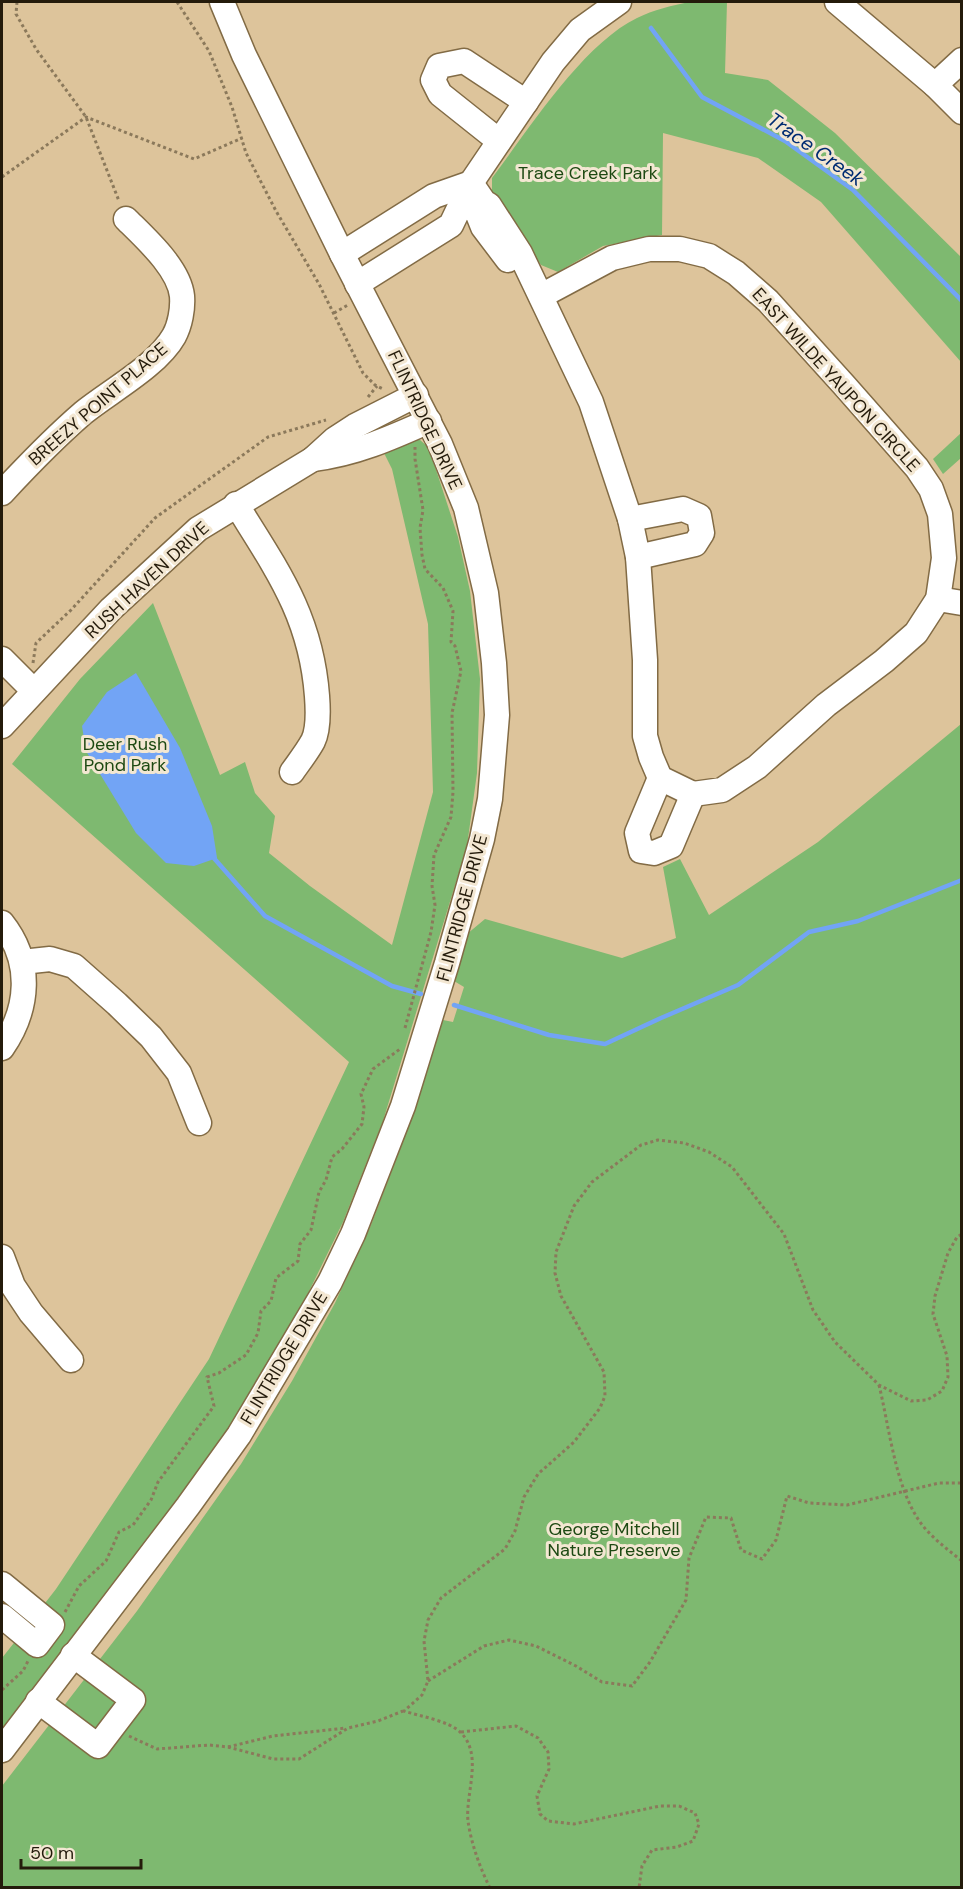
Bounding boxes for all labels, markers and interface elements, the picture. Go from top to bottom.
water label: Trace Creek [763,106,870,192]
park label: Trace Creek Park [518,161,658,185]
street label: EAST WILDE YAUPON CIRCLE [747,283,925,477]
street label: BREEZY POINT PLACE [23,337,173,471]
street label: FLINTRIDGE DRIVE [382,346,468,494]
street label: RUSH HAVEN DRIVE [80,516,214,644]
park label: Deer Rush Pond Park [83,732,167,777]
street label: FLINTRIDGE DRIVE [431,832,493,984]
street label: FLINTRIDGE DRIVE [235,1287,333,1429]
park label: George Mitchell Nature Preserve [548,1517,680,1562]
scale bar [21,1832,141,1870]
text: 50 m [30,1841,74,1865]

